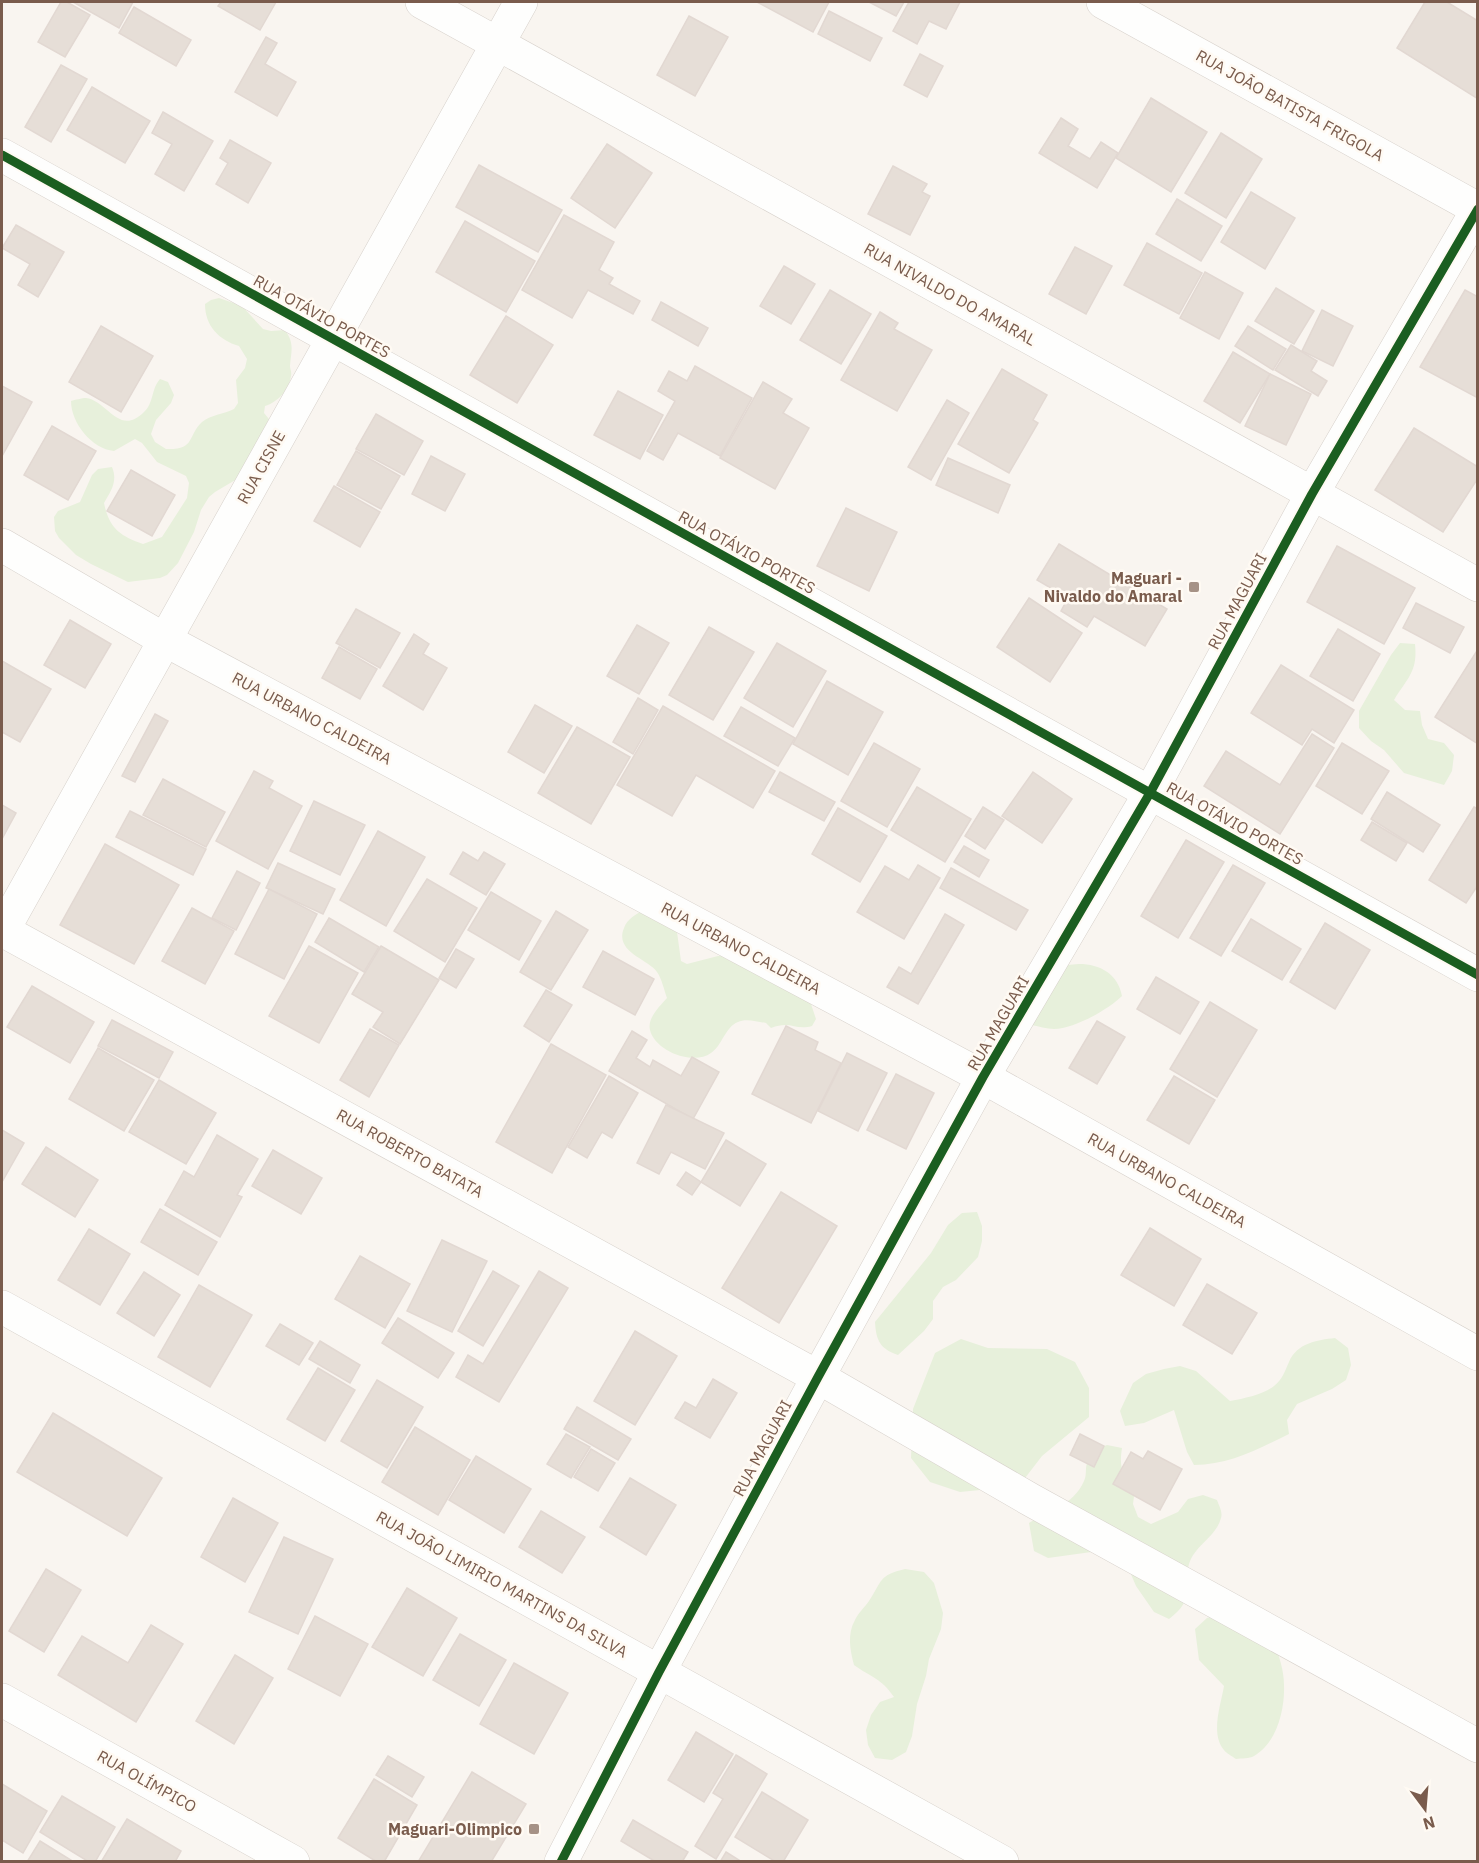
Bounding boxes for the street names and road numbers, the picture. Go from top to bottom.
street label: RUA JOÃO BATISTA FRIGOLA [1192,45,1388,165]
street label: RUA NIVALDO DO AMARAL [861,238,1039,350]
street label: RUA OTÁVIO PORTES [250,269,394,362]
street label: RUA CISNE [233,427,289,507]
street label: RUA OTÁVIO PORTES [675,505,819,598]
street label: RUA MAGUARI [1203,549,1271,653]
street label: RUA URBANO CALDEIRA [229,667,395,769]
street label: RUA OTÁVIO PORTES [1163,776,1307,869]
street label: RUA URBANO CALDEIRA [658,897,824,999]
street label: RUA MAGUARI [963,972,1033,1074]
street label: RUA ROBERTO BATATA [333,1104,487,1202]
street label: RUA URBANO CALDEIRA [1084,1128,1250,1232]
street label: RUA MAGUARI [728,1396,796,1500]
street label: RUA JOÃO LIMIRIO MARTINS DA SILVA [373,1506,631,1662]
street label: RUA OLÍMPICO [94,1745,201,1817]

